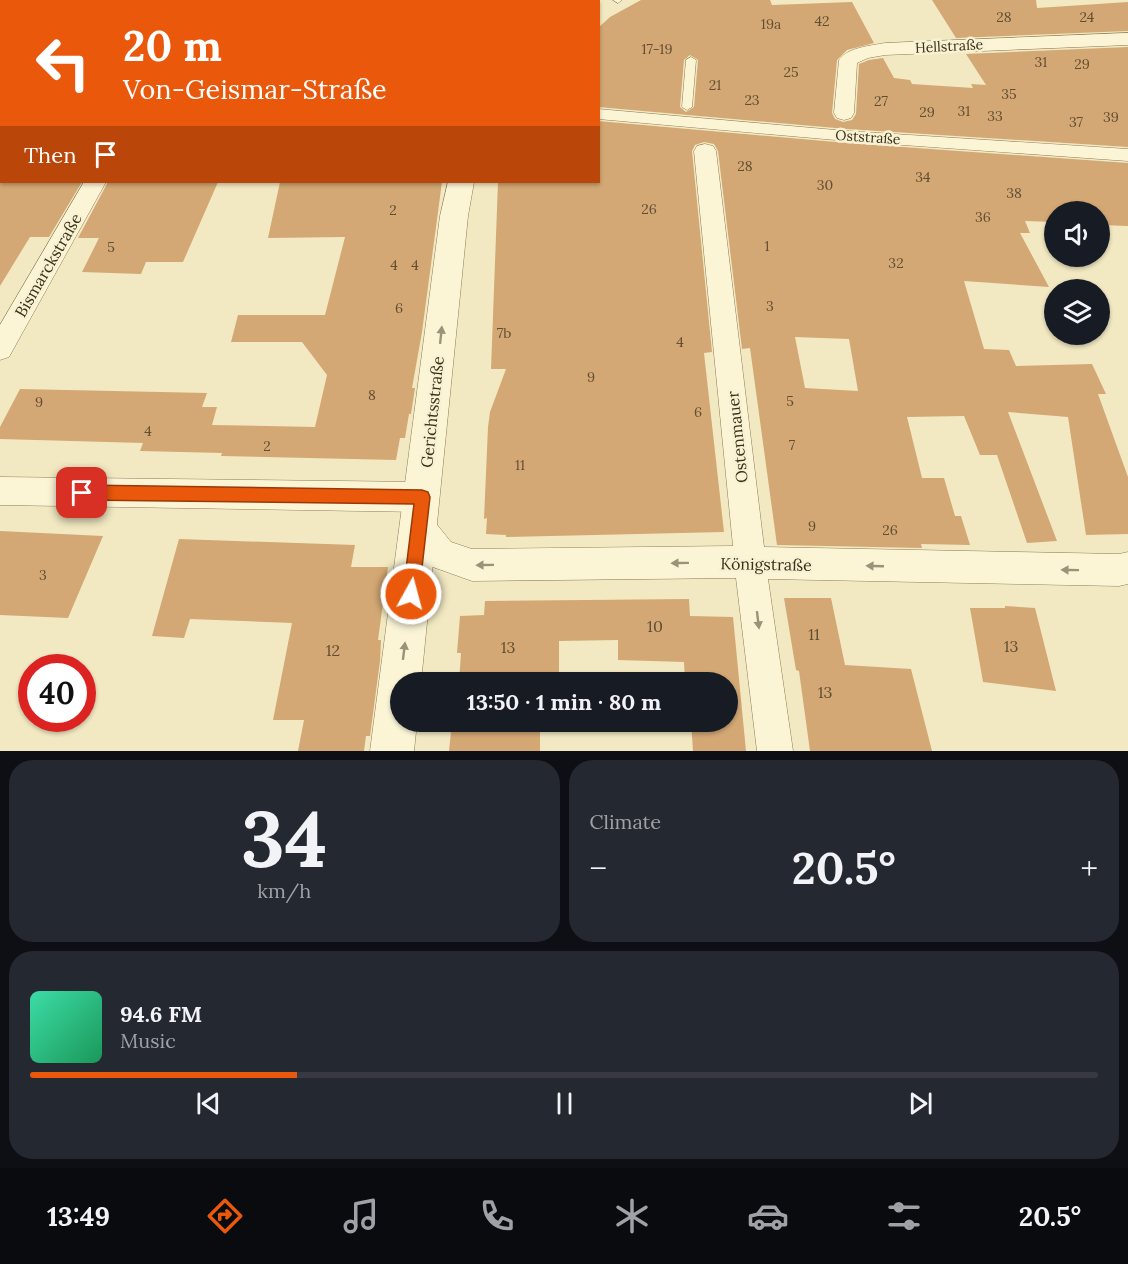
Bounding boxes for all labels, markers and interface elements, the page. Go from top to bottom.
house number: 28 [996,8,1012,26]
house number: 24 [1080,8,1095,26]
house number: 42 [814,12,830,30]
house number: 19a [761,15,781,33]
text: 20 m [123,19,222,73]
icon: left [24,24,102,102]
street label: Hellstraße [915,35,984,57]
house number: 17-19 [642,40,672,58]
house number: 31 [1035,53,1047,71]
house number: 29 [1074,55,1090,73]
house number: 25 [783,63,799,81]
text: Von-Geismar-Straße [123,72,387,106]
house number: 21 [709,76,721,94]
house number: 35 [1001,85,1017,103]
house number: 23 [744,91,760,109]
house number: 27 [874,92,889,110]
house number: 31 [958,102,970,120]
house number: 29 [919,103,935,121]
house number: 33 [987,107,1003,125]
house number: 39 [1103,108,1119,126]
house number: 37 [1069,113,1084,131]
street label: Oststraße [835,126,902,148]
icon: arrive [89,138,122,171]
text: Then [24,141,77,169]
house number: 28 [737,157,753,175]
house number: 34 [915,168,931,186]
house number: 30 [817,176,833,194]
house number: 38 [1006,184,1022,202]
house number: 26 [641,200,657,218]
house number: 2 [389,201,397,219]
map controls [1044,201,1110,345]
button: sound [1044,201,1110,267]
house number: 36 [975,208,991,226]
street label: Bismarckstraße [10,209,86,320]
house number: 1 [764,237,770,255]
house number: 5 [107,238,115,256]
house number: 32 [888,254,904,272]
house number: 4 [390,256,398,274]
house number: 4 [411,256,419,274]
button: layers [1044,279,1110,345]
house number: 3 [766,297,774,315]
house number: 6 [395,299,403,317]
house number: 7b [497,324,511,342]
one-way arrow [436,325,446,344]
house number: 4 [676,333,684,351]
street label: Gerichtsstraße [416,355,448,469]
house number: 9 [587,368,595,386]
house number: 8 [368,386,376,404]
street label: Ostenmauer [722,390,752,484]
house number: 5 [786,392,794,410]
house number: 9 [35,393,43,411]
house number: 6 [694,403,702,421]
house number: 4 [144,422,152,440]
house number: 7 [789,436,796,454]
house number: 2 [263,437,271,455]
house number: 11 [515,456,525,474]
pin [56,467,107,518]
icon: arrive [65,476,98,509]
house number: 9 [808,517,816,535]
house number: 26 [882,521,898,539]
street label: Königstraße [720,553,812,575]
one-way arrow [670,558,689,568]
one-way arrow [475,560,494,570]
position arrow [379,562,443,626]
one-way arrow [865,562,884,571]
one-way arrow [1060,565,1079,574]
house number: 3 [39,566,47,584]
one-way arrow [753,611,763,630]
house number: 10 [647,616,663,636]
house number: 11 [808,624,820,644]
house number: 13 [1004,636,1018,656]
house number: 13 [501,637,515,657]
house number: 12 [326,640,340,660]
one-way arrow [399,642,409,661]
speed limit sign: 40 [18,654,96,732]
house number: 13 [818,682,832,702]
text: 13:50 · 1 min · 80 m [467,688,661,716]
text: 34 [241,789,327,888]
text: Climate [590,809,661,834]
text: 20.5° [792,839,896,896]
text: − [590,847,607,889]
text: + [1080,847,1098,889]
text: km/h [257,878,311,903]
text: 94.6 FM [120,1000,202,1028]
text: Music [120,1028,176,1053]
icon: previous [192,1087,225,1120]
icon: pause [548,1087,581,1120]
icon: next [904,1087,937,1120]
icon: directions [204,1195,246,1237]
icon: music [340,1195,382,1237]
icon: phone [476,1195,518,1237]
icon: climate [611,1195,653,1237]
icon: car [747,1195,789,1237]
icon: filters [883,1195,925,1237]
text: 13:49 [47,1199,110,1233]
text: 20.5° [1019,1199,1081,1233]

